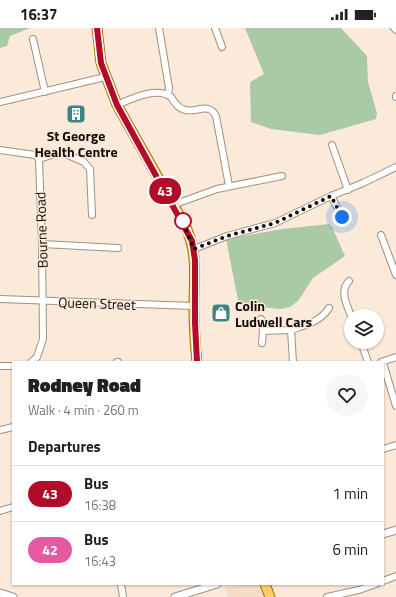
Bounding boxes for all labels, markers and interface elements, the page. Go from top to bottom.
text: 16:37 [20,3,57,26]
building icon: St George Health Centre [65,103,87,125]
place label: St George Health Centre [34,125,118,162]
line badge: 43 [147,178,183,204]
text: 43 [157,180,173,201]
street label: Bourne Road [29,192,53,268]
your location [332,207,352,227]
unlabelled marker [174,212,192,230]
street label: Queen Street [58,291,136,315]
place label: Colin Ludwell Cars [235,295,313,332]
shop icon: Colin Ludwell Cars [210,302,232,324]
map controls [344,309,384,349]
button: layers [344,309,384,349]
text: Rodney Road [28,370,141,399]
button: heart [326,374,368,416]
text: Walk · 4 min · 260 m [28,400,139,420]
text: Departures [28,435,101,458]
text: Bus [84,472,109,495]
text: 1 min [332,482,368,505]
text: 43 [42,483,58,504]
text: 16:38 [84,495,116,515]
text: Bus [84,528,109,551]
text: 6 min [332,538,368,561]
text: 42 [42,539,58,560]
text: 16:43 [84,551,116,571]

